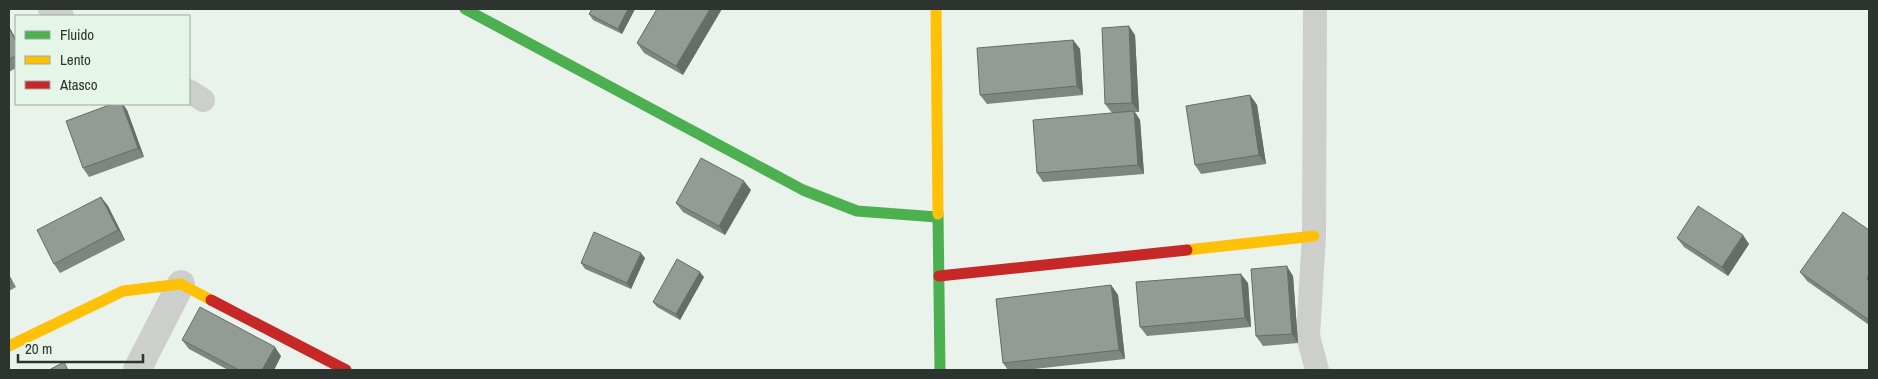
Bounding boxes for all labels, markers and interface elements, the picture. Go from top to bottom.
legend [15,15,190,105]
text: Fluido [60,24,94,45]
text: Lento [60,49,91,70]
text: Atasco [59,74,98,95]
scale bar [18,332,142,364]
text: 20 m [25,338,52,359]

